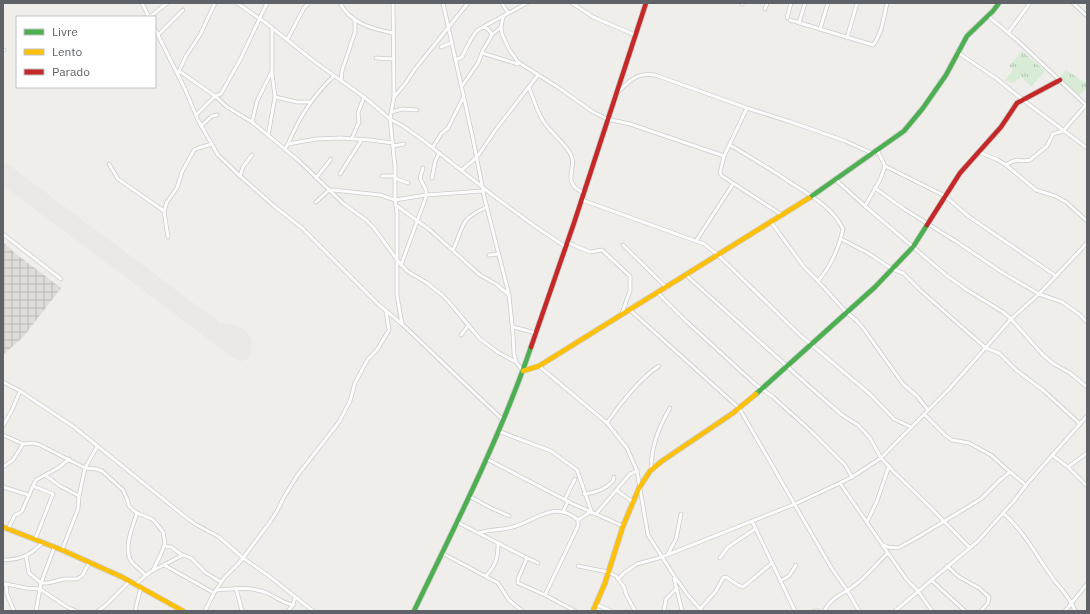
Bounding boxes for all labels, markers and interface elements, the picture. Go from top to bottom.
legend [16,16,156,88]
text: Livre [52,24,78,39]
text: Lento [52,44,82,59]
text: Parado [52,64,90,79]

